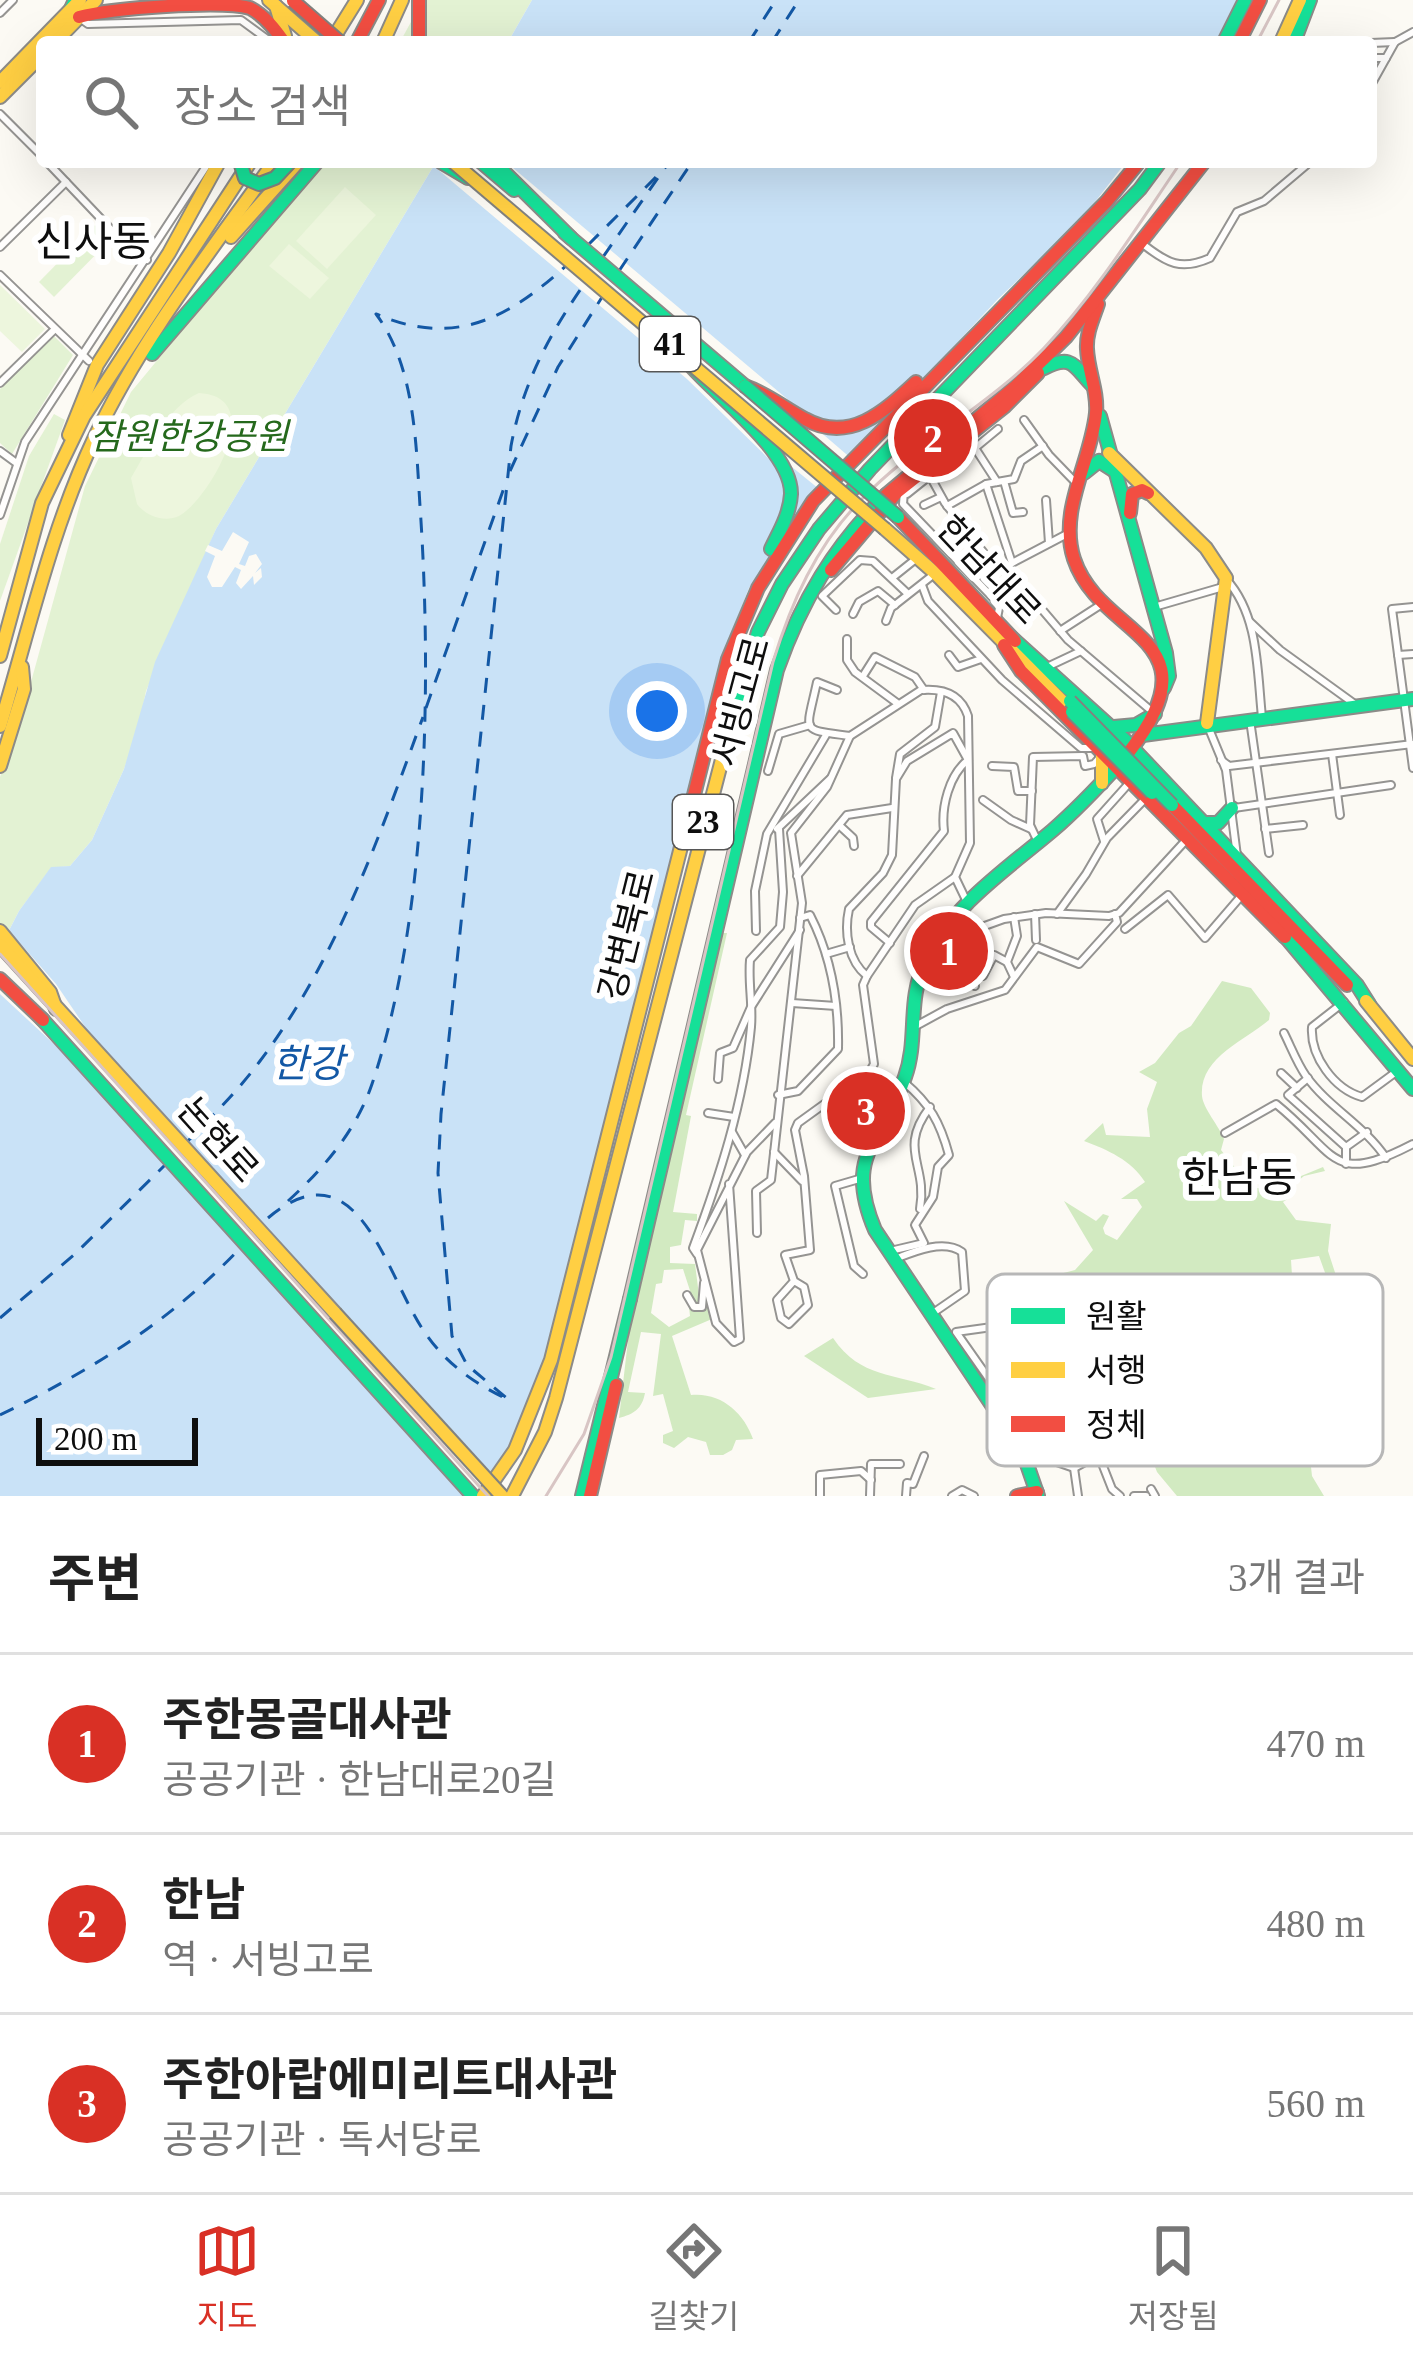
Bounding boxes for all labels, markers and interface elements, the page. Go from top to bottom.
search box [36,36,1377,168]
icon: search [78,69,144,135]
text: 장소 검색 [174,82,351,132]
district label: 신사동 [35,219,151,265]
road number: 41 [640,317,700,371]
pin: 2 [894,393,972,483]
park label: 잠원한강공원 [90,417,291,457]
street label: 한남대로 [929,508,1049,632]
street label: 서빙고로 [705,633,777,771]
your location [627,681,687,741]
road number: 23 [673,795,733,849]
street label: 강변북로 [592,866,662,1004]
pin: 1 [910,906,988,996]
water label: 한강 [272,1042,349,1085]
pin: 3 [827,1066,905,1156]
street label: 논현로 [170,1090,266,1190]
district label: 한남동 [1181,1155,1297,1201]
legend [987,1274,1383,1466]
text: 원활 [1086,1299,1147,1335]
text: 서행 [1086,1353,1147,1389]
text: 정체 [1086,1407,1147,1443]
scale bar [36,1412,198,1465]
text: 200 m [54,1421,137,1457]
text: 주변 [48,1551,142,1607]
text: 3개 결과 [1228,1556,1365,1599]
text: 주한몽골대사관 [162,1695,452,1745]
text: 1 [77,1722,97,1765]
text: 470 m [1266,1722,1365,1765]
text: 공공기관 · 한남대로20길 [162,1758,556,1801]
text: 한남 [162,1875,245,1925]
text: 2 [77,1902,97,1945]
text: 480 m [1266,1902,1365,1945]
text: 역 · 서빙고로 [162,1938,374,1981]
text: 주한아랍에미리트대사관 [162,2055,617,2105]
text: 3 [77,2082,97,2125]
text: 560 m [1266,2082,1365,2125]
text: 공공기관 · 독서당로 [162,2118,482,2161]
tab: 지도 [194,2218,260,2338]
tab: 길찾기 [648,2218,739,2338]
tab: 저장됨 [1128,2218,1219,2338]

